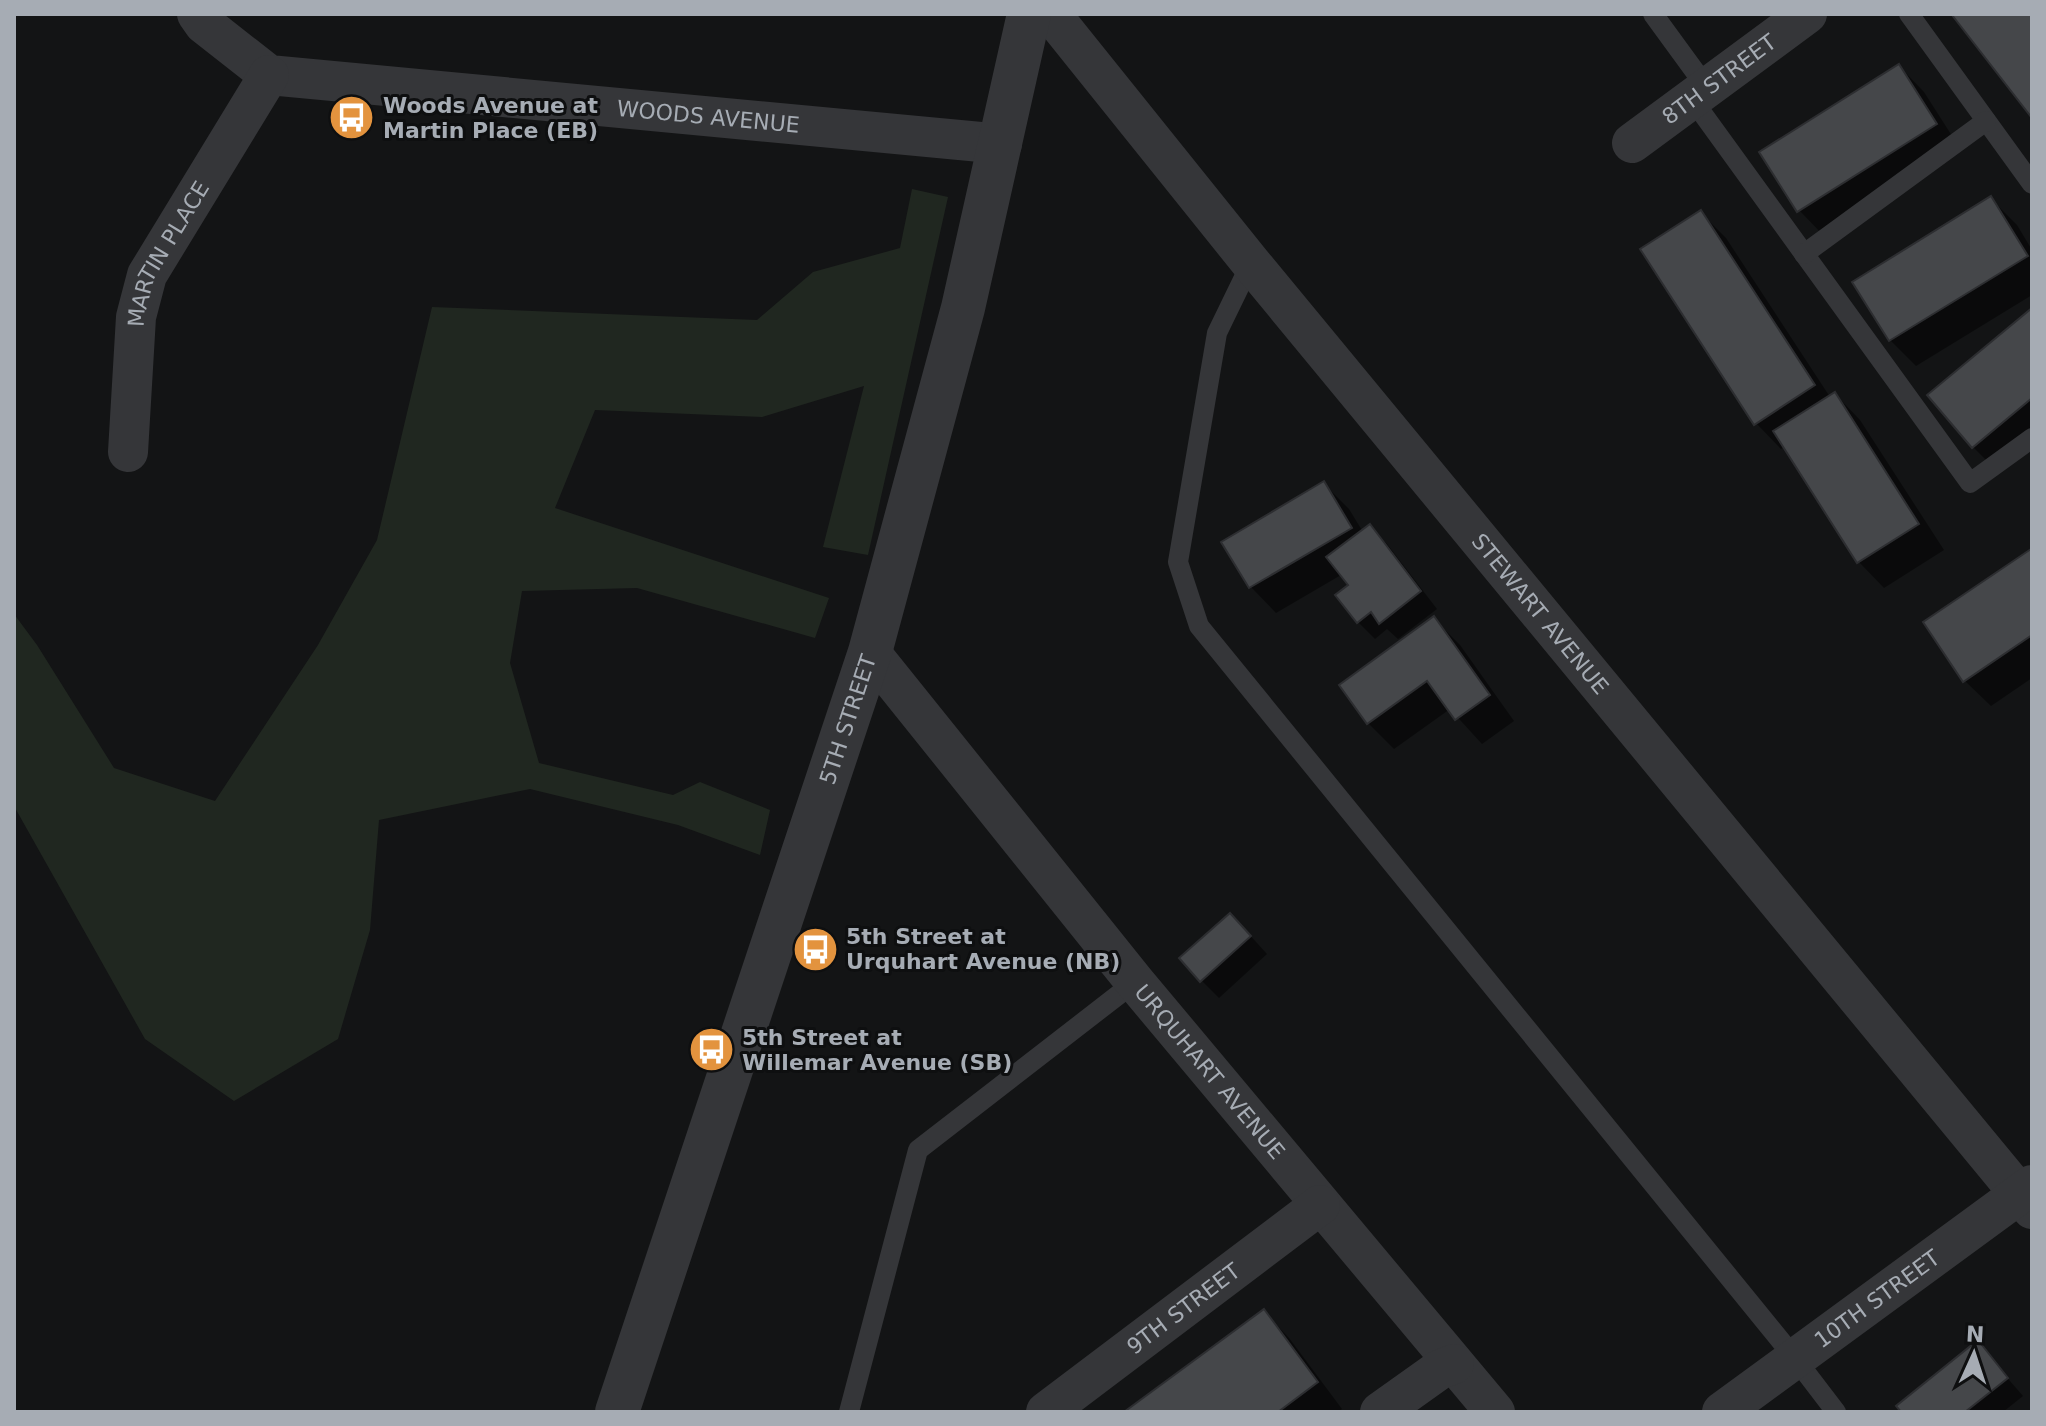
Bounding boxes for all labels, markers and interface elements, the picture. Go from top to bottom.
street label: 8TH STREET [1657,28,1781,129]
place label: Woods Avenue at Martin Place (EB) [383,93,598,143]
bus stop icon: Woods Avenue at Martin Place (EB) [328,94,376,142]
street label: WOODS AVENUE [616,95,801,137]
street label: MARTIN PLACE [123,176,214,328]
street label: STEWART AVENUE [1467,528,1614,699]
street label: 5TH STREET [814,651,881,787]
place label: 5th Street at Urquhart Avenue (NB) [846,924,1120,974]
bus stop icon: 5th Street at Urquhart Avenue (NB) [791,925,839,973]
street label: URQUHART AVENUE [1130,979,1290,1164]
place label: 5th Street at Willemar Avenue (SB) [742,1025,1012,1075]
bus stop icon: 5th Street at Willemar Avenue (SB) [687,1026,735,1074]
street label: 10TH STREET [1809,1244,1945,1353]
street label: 9TH STREET [1122,1257,1245,1359]
north arrow [1934,1314,2014,1394]
text: N [1965,1322,1985,1347]

